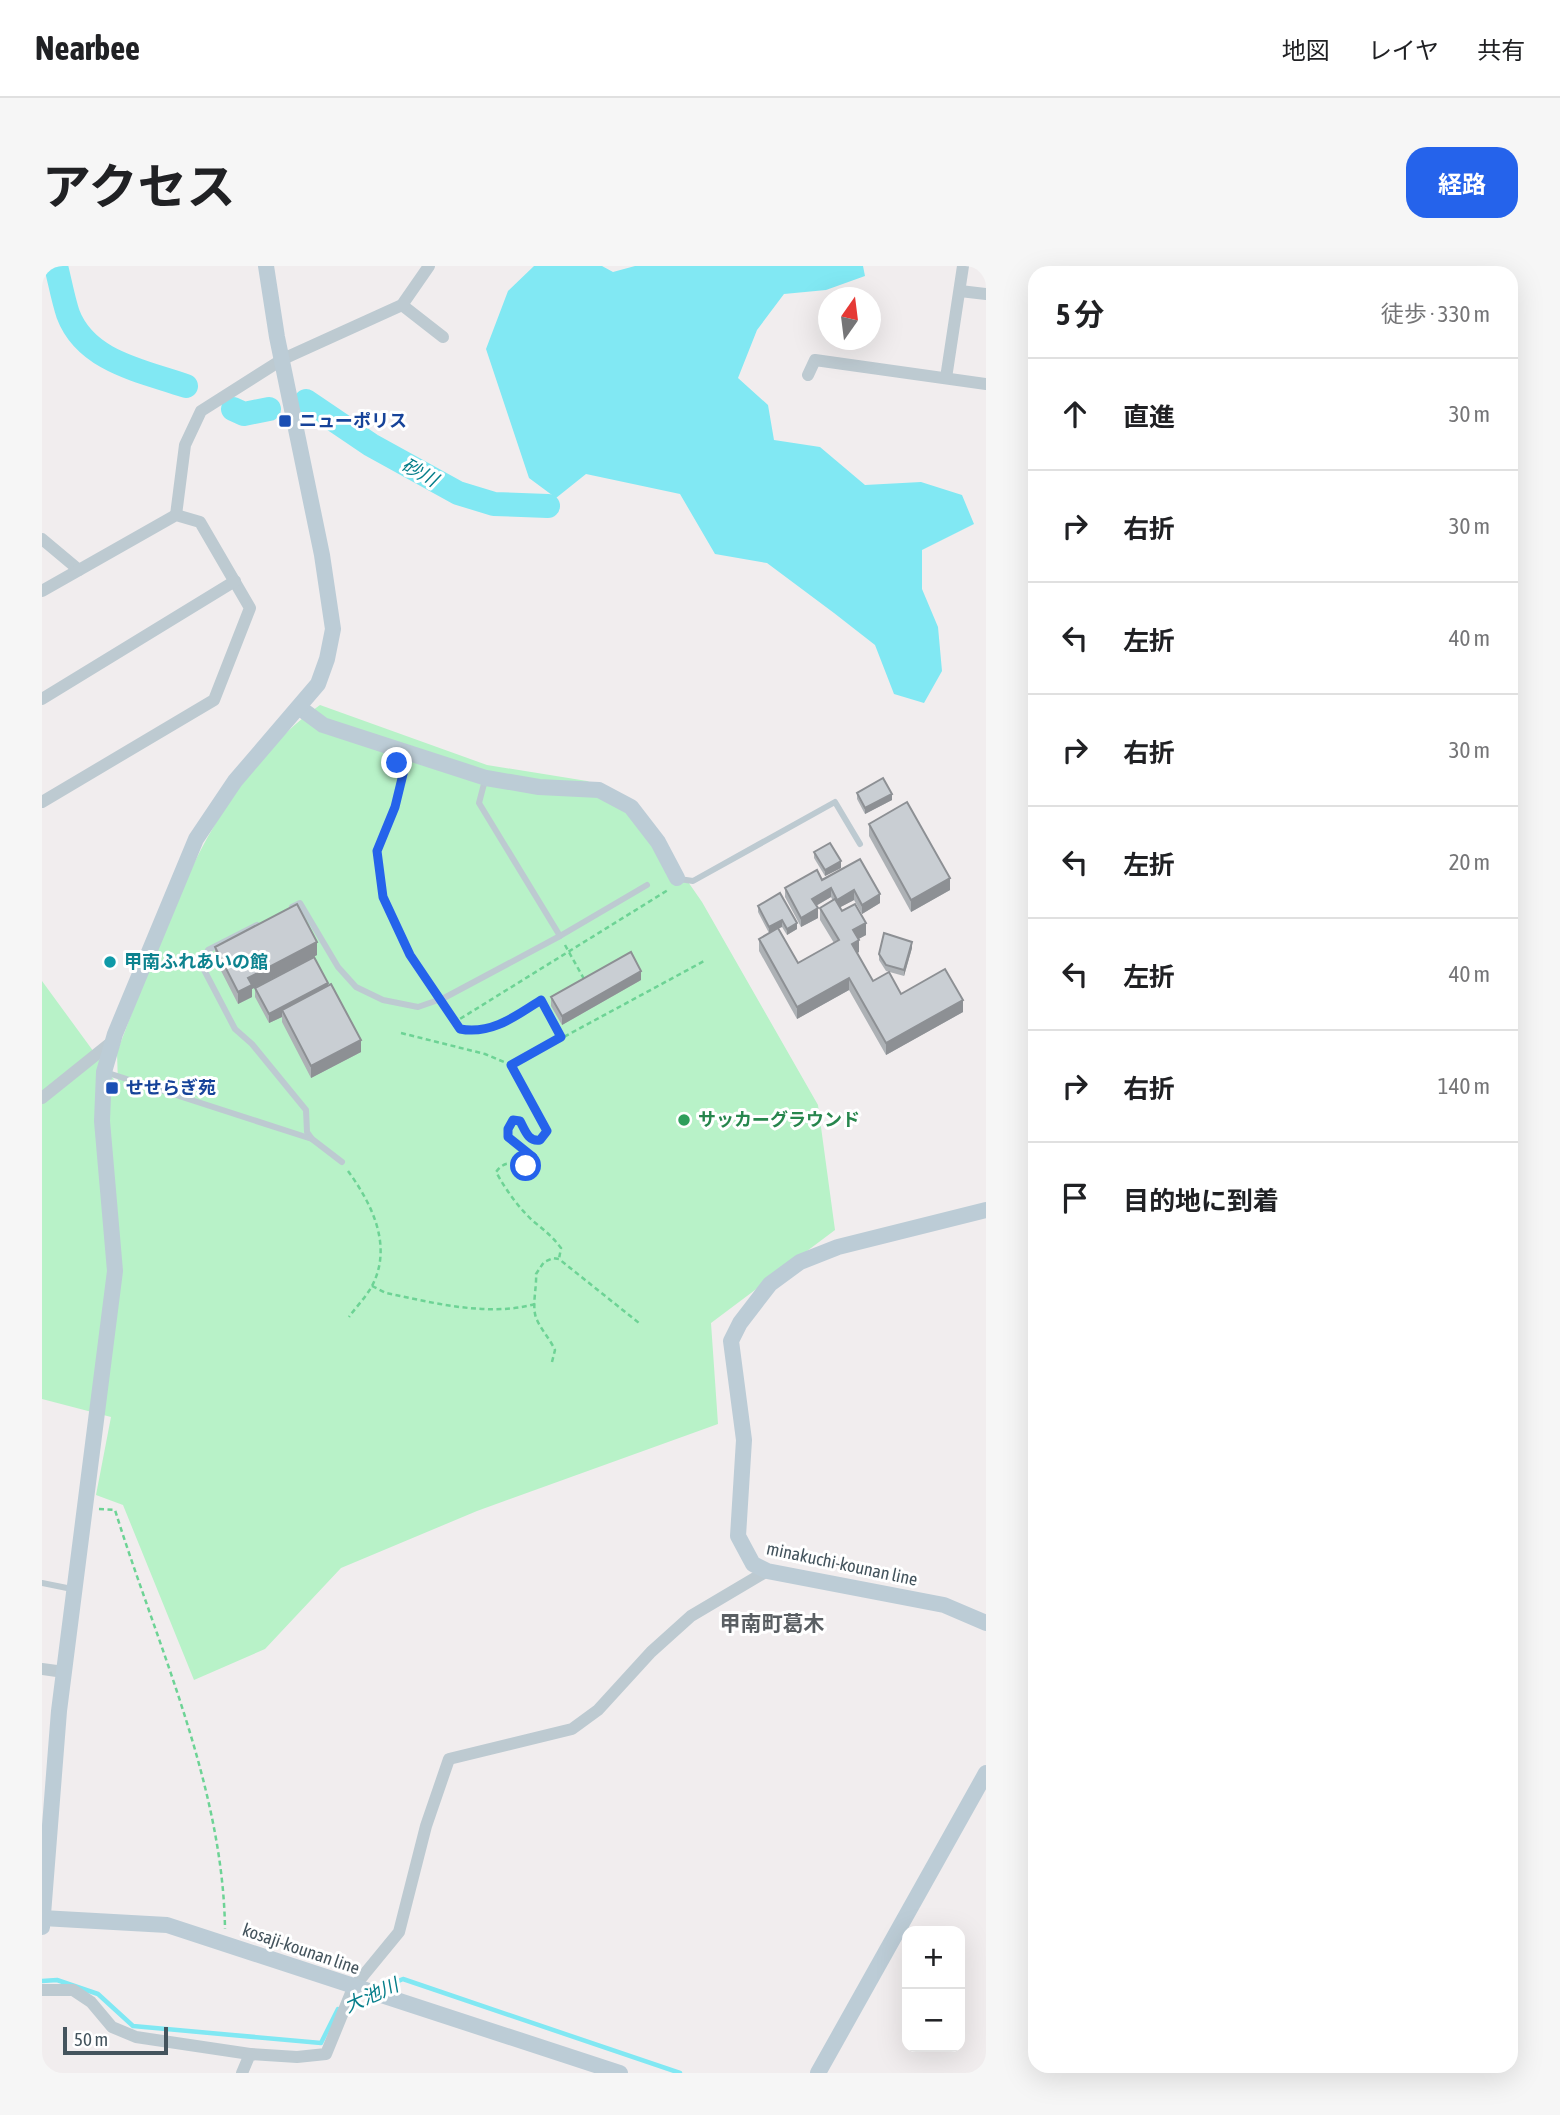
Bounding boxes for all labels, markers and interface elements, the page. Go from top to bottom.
text: Nearbee [35,29,140,67]
text: 地図 [1282,37,1330,64]
text: レイヤ [1368,37,1439,64]
text: 共有 [1477,37,1525,64]
button: 経路 [1406,147,1518,218]
text: アクセス [42,158,236,214]
north arrow [818,287,881,350]
text: 5 分 [1056,297,1104,331]
text: 徒歩 · 330 m [1381,301,1490,327]
icon: ahead [1056,395,1094,433]
text: 30 m [1449,401,1490,427]
text: 直進 [1123,402,1175,432]
place label: ニューポリス [299,410,407,431]
marker: ニューポリス [277,413,293,429]
water label: 砂川 [398,453,444,492]
icon: right [1056,507,1094,545]
text: 30 m [1449,513,1490,539]
text: 右折 [1123,514,1175,544]
icon: left [1056,619,1094,657]
text: 40 m [1449,625,1490,651]
text: 左折 [1123,626,1175,656]
icon: right [1056,731,1094,769]
text: 30 m [1449,737,1490,763]
text: 右折 [1123,738,1175,768]
route end [381,747,412,778]
icon: left [1056,843,1094,881]
text: 20 m [1449,849,1490,875]
text: 左折 [1123,850,1175,880]
place label: 甲南ふれあいの館 [124,951,268,972]
marker: 甲南ふれあいの館 [102,954,118,970]
icon: left [1056,955,1094,993]
text: 40 m [1449,961,1490,987]
text: 左折 [1123,962,1175,992]
icon: right [1056,1067,1094,1105]
text: 140 m [1438,1073,1490,1099]
text: 右折 [1123,1074,1175,1104]
place label: せせらぎ苑 [126,1077,216,1098]
marker: せせらぎ苑 [104,1080,120,1096]
place label: サッカーグラウンド [698,1109,860,1130]
marker: サッカーグラウンド [676,1112,692,1128]
route start [510,1150,541,1181]
icon: arrive [1056,1179,1094,1217]
text: 目的地に到着 [1123,1186,1279,1216]
street label: minakuchi-kounan line [765,1537,919,1590]
district label: 甲南町葛木 [720,1611,825,1635]
street label: kosaji-kounan line [240,1919,362,1978]
map controls [902,1926,965,2052]
button: + [902,1926,965,1989]
water label: 大池川 [340,1973,403,2017]
button: − [902,1989,965,2052]
scale bar [63,2024,168,2056]
text: 50 m [74,2028,108,2050]

